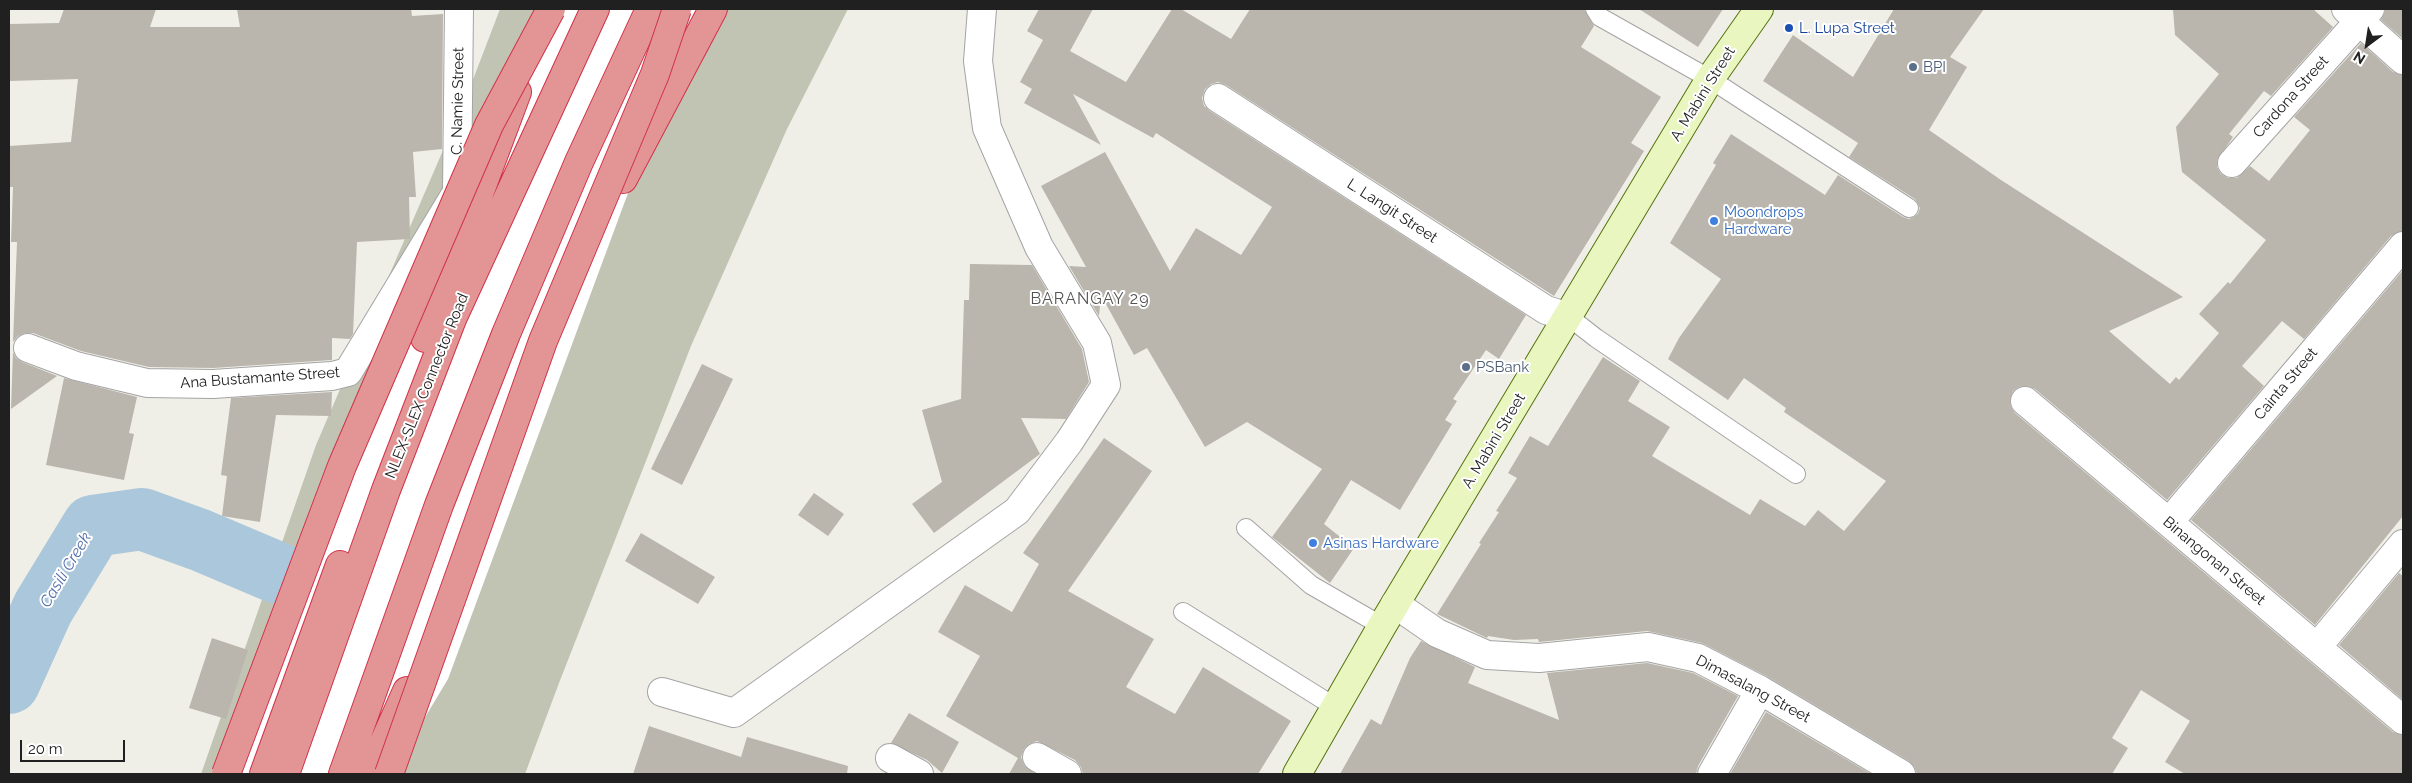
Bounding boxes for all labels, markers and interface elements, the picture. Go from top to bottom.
place label: L. Lupa Street [1799,19,1895,37]
north arrow [2342,20,2392,70]
marker: L. Lupa Street [1783,22,1795,34]
street label: A. Mabini Street [1667,43,1739,145]
street label: C. Namie Street [448,47,468,155]
text: N [2351,48,2368,67]
street label: Cardona Street [2249,52,2333,142]
place label: BPI [1923,58,1946,76]
marker: BPI [1907,61,1919,73]
street label: L. Langit Street [1343,175,1441,247]
place label: Moondrops Hardware [1724,203,1803,238]
marker: Moondrops Hardware [1708,215,1720,227]
district label: BARANGAY 29 [1029,289,1151,309]
street label: NLEX-SLEX Connector Road [382,291,472,481]
street label: Cainta Street [2250,344,2322,424]
place label: PSBank [1476,358,1529,376]
marker: PSBank [1460,361,1472,373]
street label: Ana Bustamante Street [180,363,340,393]
street label: A. Mabini Street [1458,390,1530,492]
street label: Binangonan Street [2159,513,2269,609]
water label: Casili Creek [36,529,96,611]
place label: Asinas Hardware [1323,534,1439,552]
marker: Asinas Hardware [1307,537,1319,549]
street label: Dimasalang Street [1693,651,1813,727]
scale bar [22,730,128,762]
text: 20 m [28,740,63,758]

